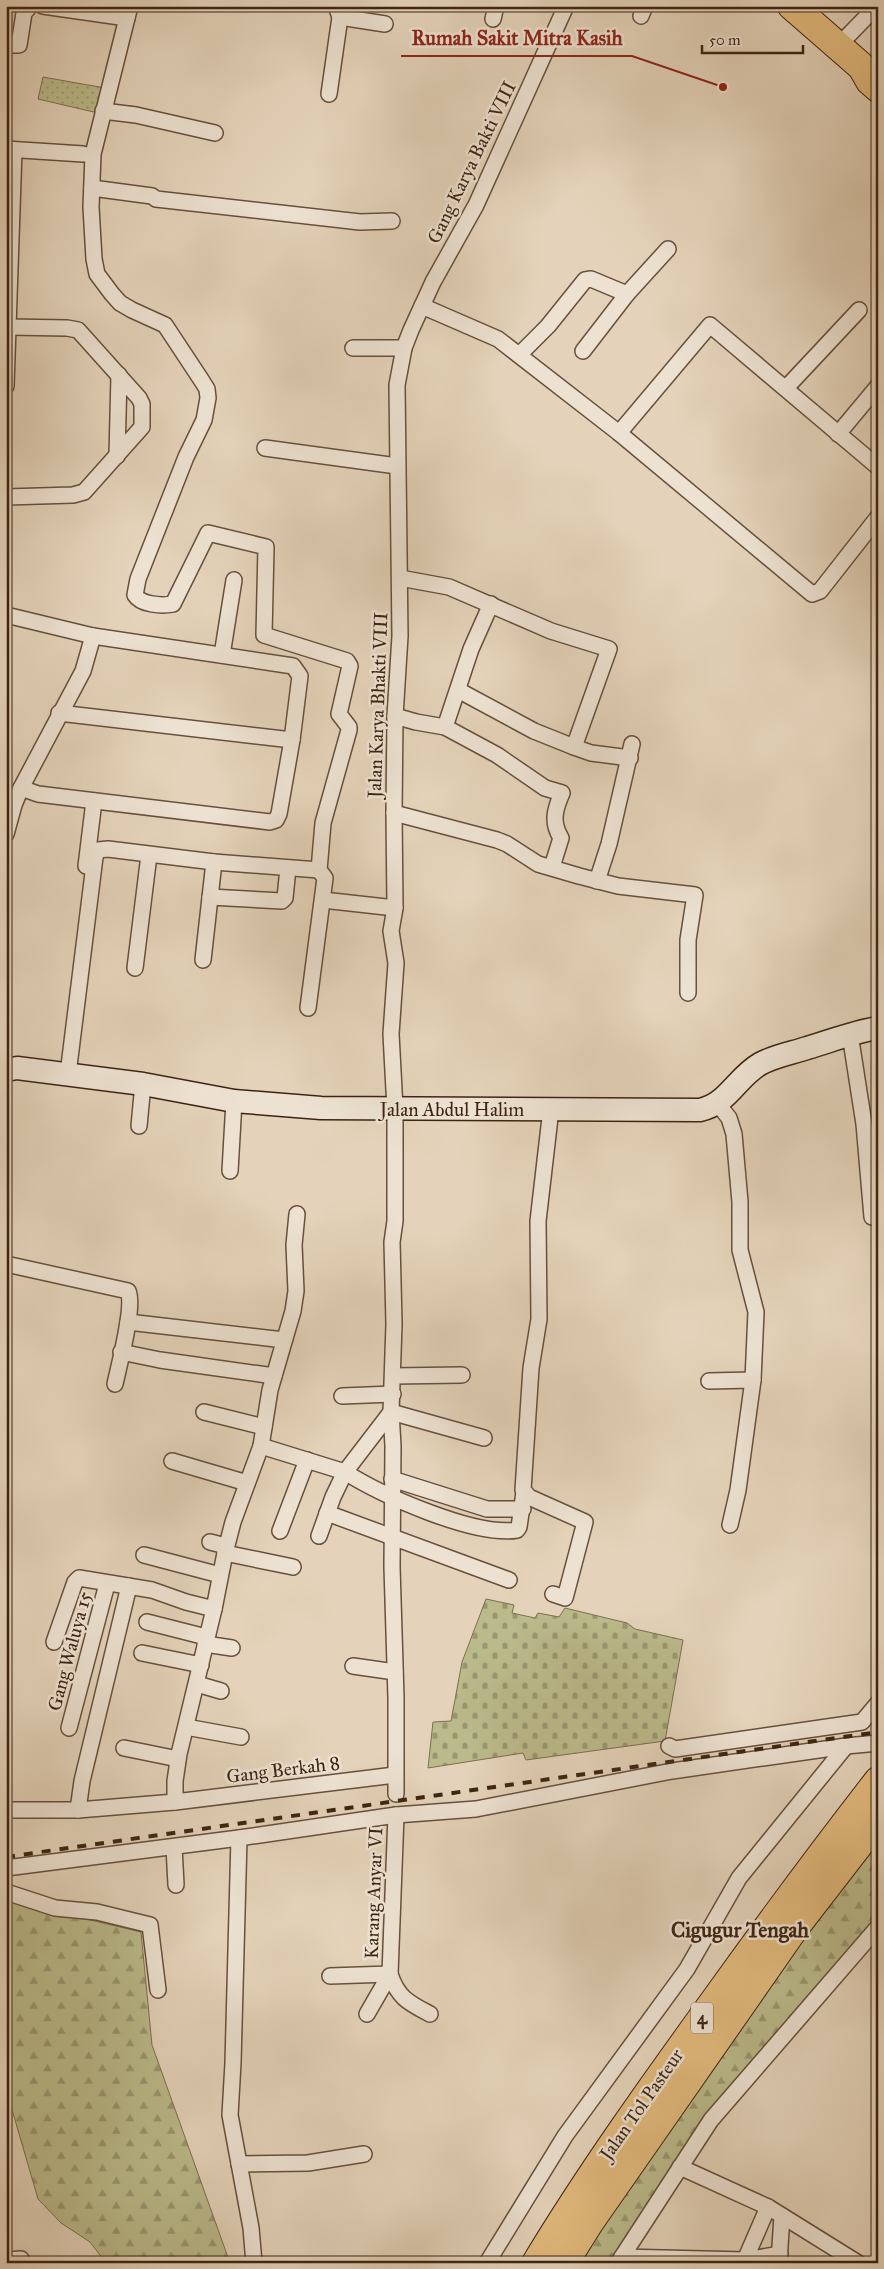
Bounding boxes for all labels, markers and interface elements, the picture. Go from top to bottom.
callout: Rumah Sakit Mitra Kasih [401,21,632,56]
scale bar [702,22,803,54]
text: Rumah Sakit Mitra Kasih [411,26,623,50]
text: 50 m [709,31,741,49]
street label: Gang Karya Bakti VIII [422,77,522,248]
street label: Jalan Karya Bhakti VIII [363,612,393,800]
street label: Jalan Abdul Halim [378,1098,524,1122]
street label: Gang Waluya 15 [43,1589,97,1714]
street label: Gang Berkah 8 [225,1751,341,1789]
street label: Karang Anyar VI [360,1827,388,1959]
district label: Cigugur Tengah [671,1917,809,1943]
road number: 4 [691,2002,713,2034]
street label: Jalan Tol Pasteur [593,2044,690,2167]

